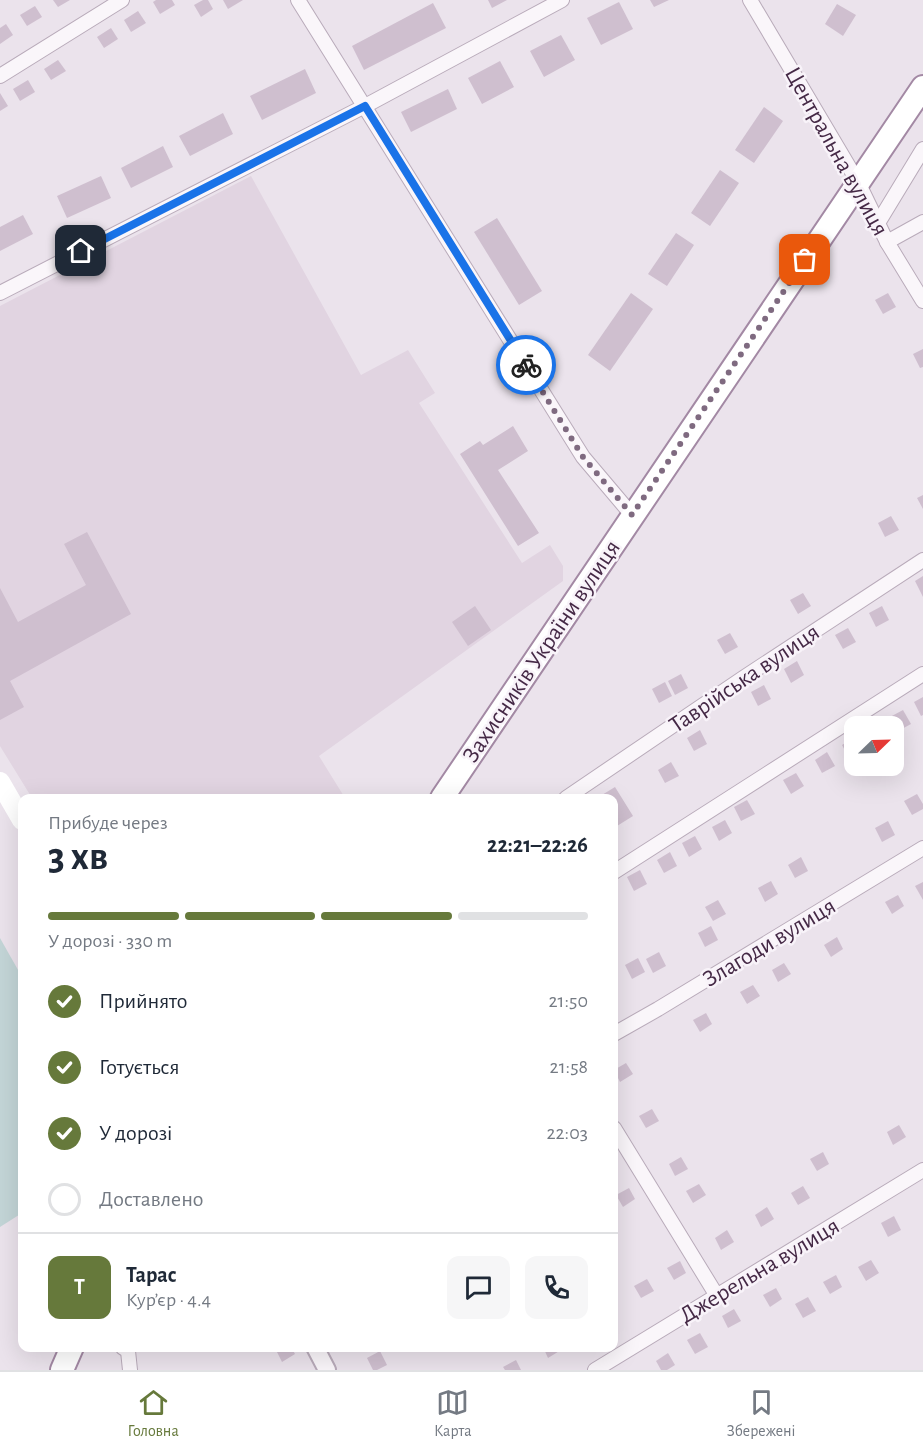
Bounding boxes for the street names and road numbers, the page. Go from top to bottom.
street label: Центральна вулиця [780,63,892,240]
street label: Захисників України вулиця [459,536,625,767]
street label: Таврійська вулиця [665,620,824,738]
street label: Злагоди вулиця [699,894,840,992]
street label: Джерельна вулиця [675,1214,844,1328]

